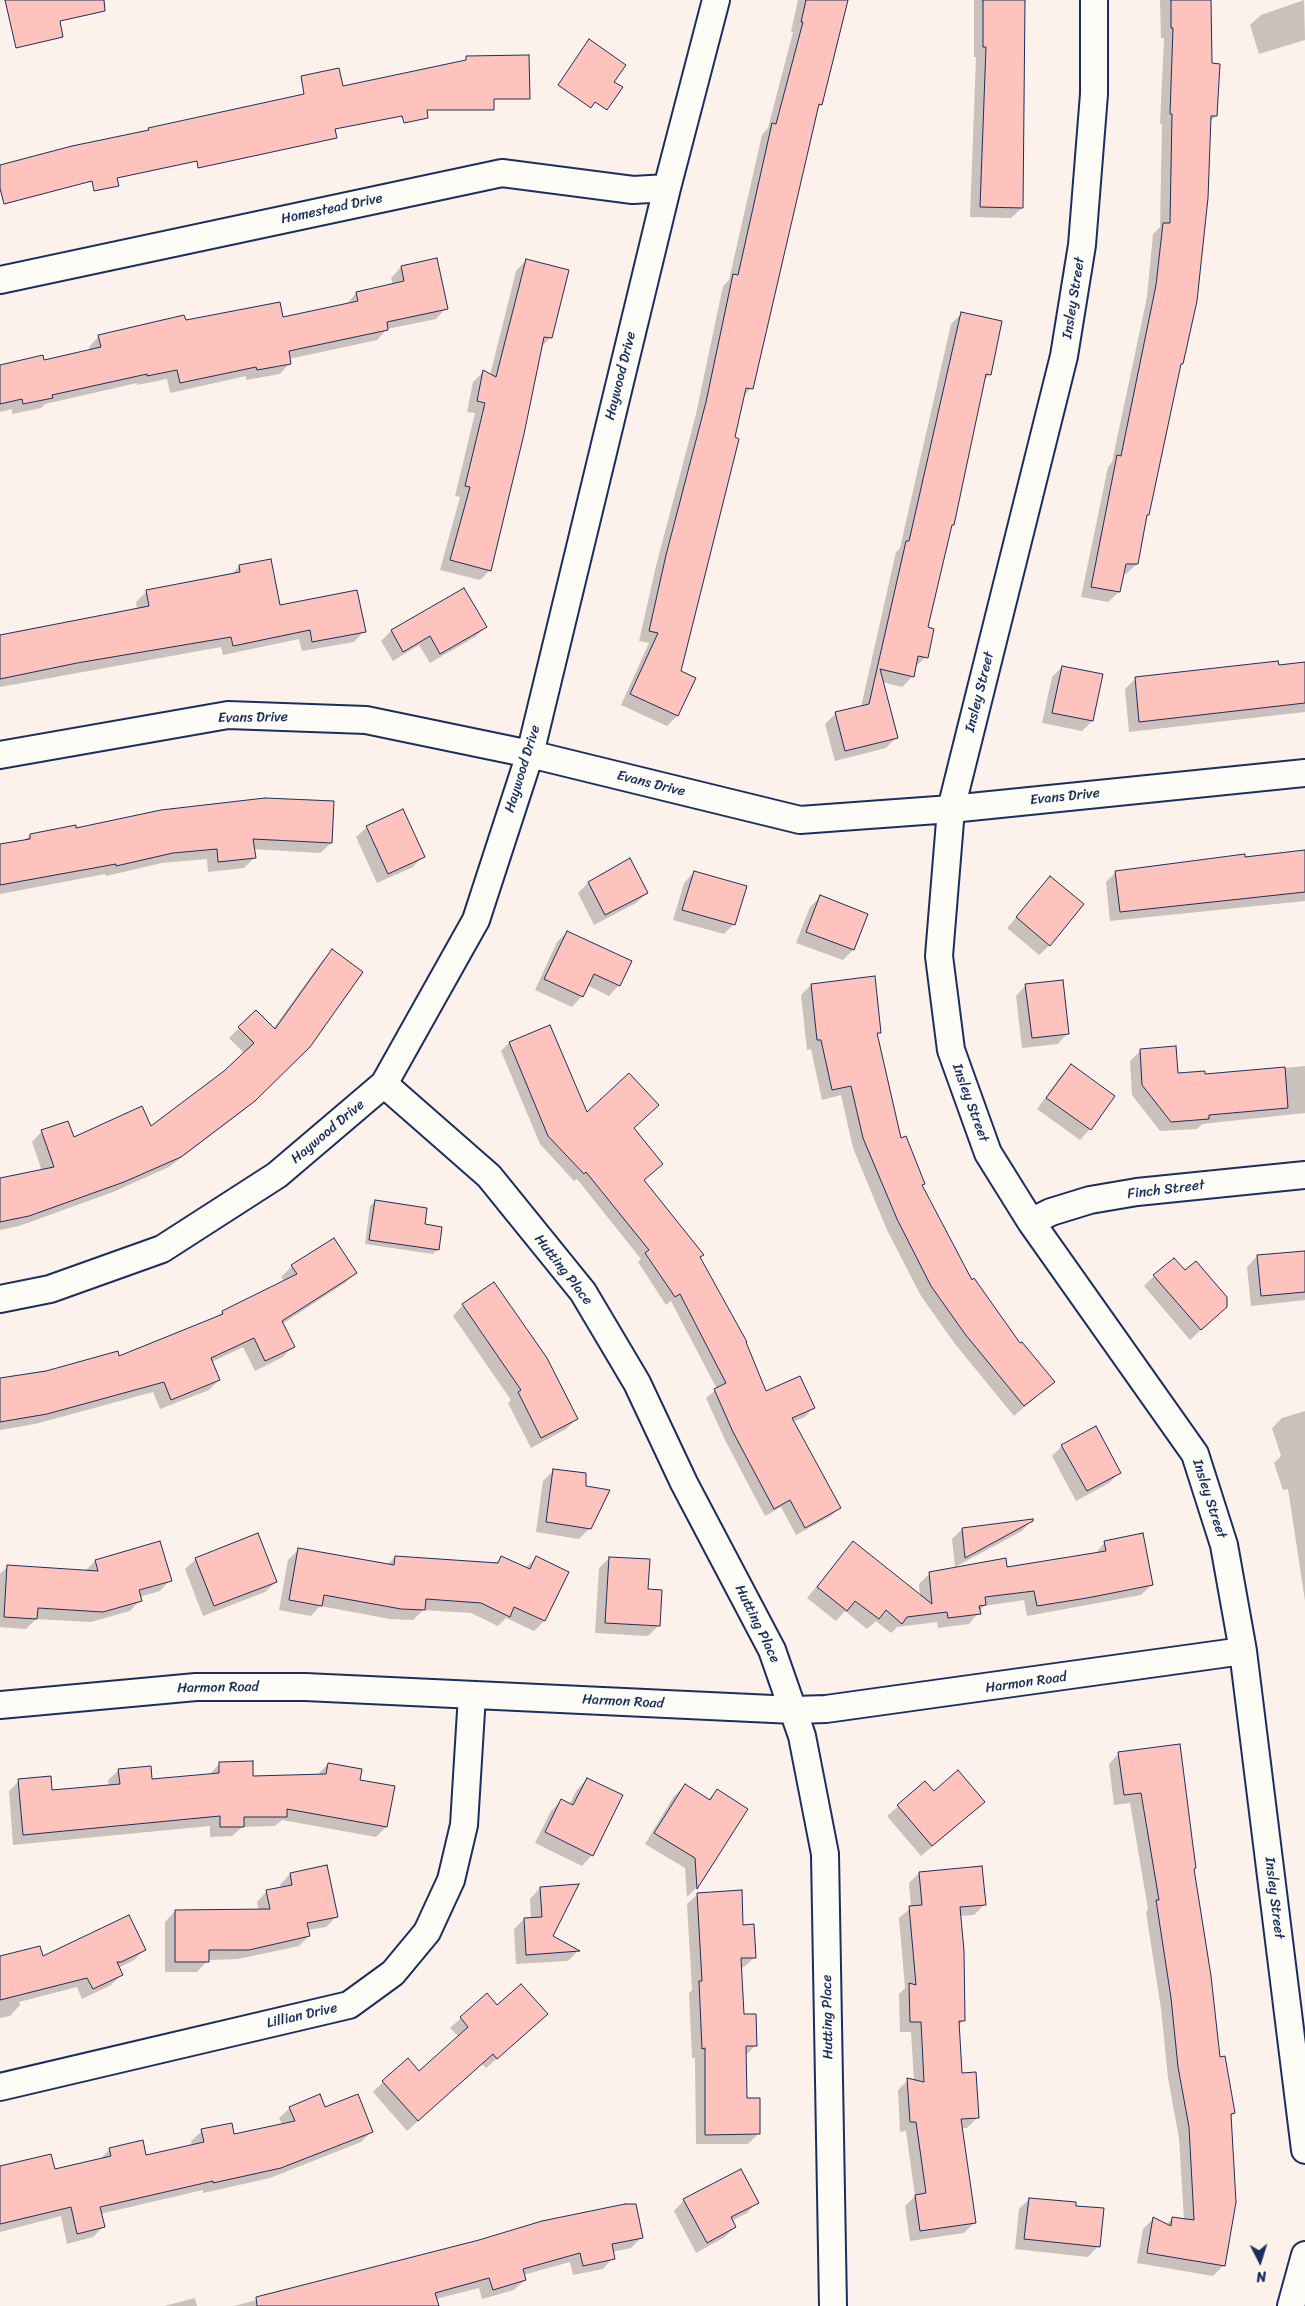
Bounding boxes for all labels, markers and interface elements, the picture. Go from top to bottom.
street label: Homestead Drive [280,190,384,228]
street label: Insley Street [1059,256,1089,340]
street label: Haywood Drive [602,330,640,422]
street label: Insley Street [962,650,998,734]
street label: Evans Drive [218,709,288,727]
street label: Haywood Drive [502,723,544,815]
street label: Evans Drive [615,767,687,801]
street label: Evans Drive [1029,785,1101,809]
street label: Insley Street [948,1061,992,1145]
street label: Haywood Drive [288,1096,368,1168]
street label: Finch Street [1126,1177,1206,1203]
street label: Hutting Place [530,1231,596,1309]
street label: Insley Street [1188,1457,1230,1541]
street label: Hutting Place [731,1582,783,1666]
street label: Harmon Road [984,1669,1068,1697]
street label: Harmon Road [177,1679,259,1697]
street label: Harmon Road [582,1691,664,1713]
street label: Insley Street [1261,1856,1287,1940]
street label: Hutting Place [819,1974,837,2060]
street label: Lillian Drive [265,2000,339,2032]
north arrow [1235,2236,1285,2286]
text: N [1255,2264,1267,2289]

